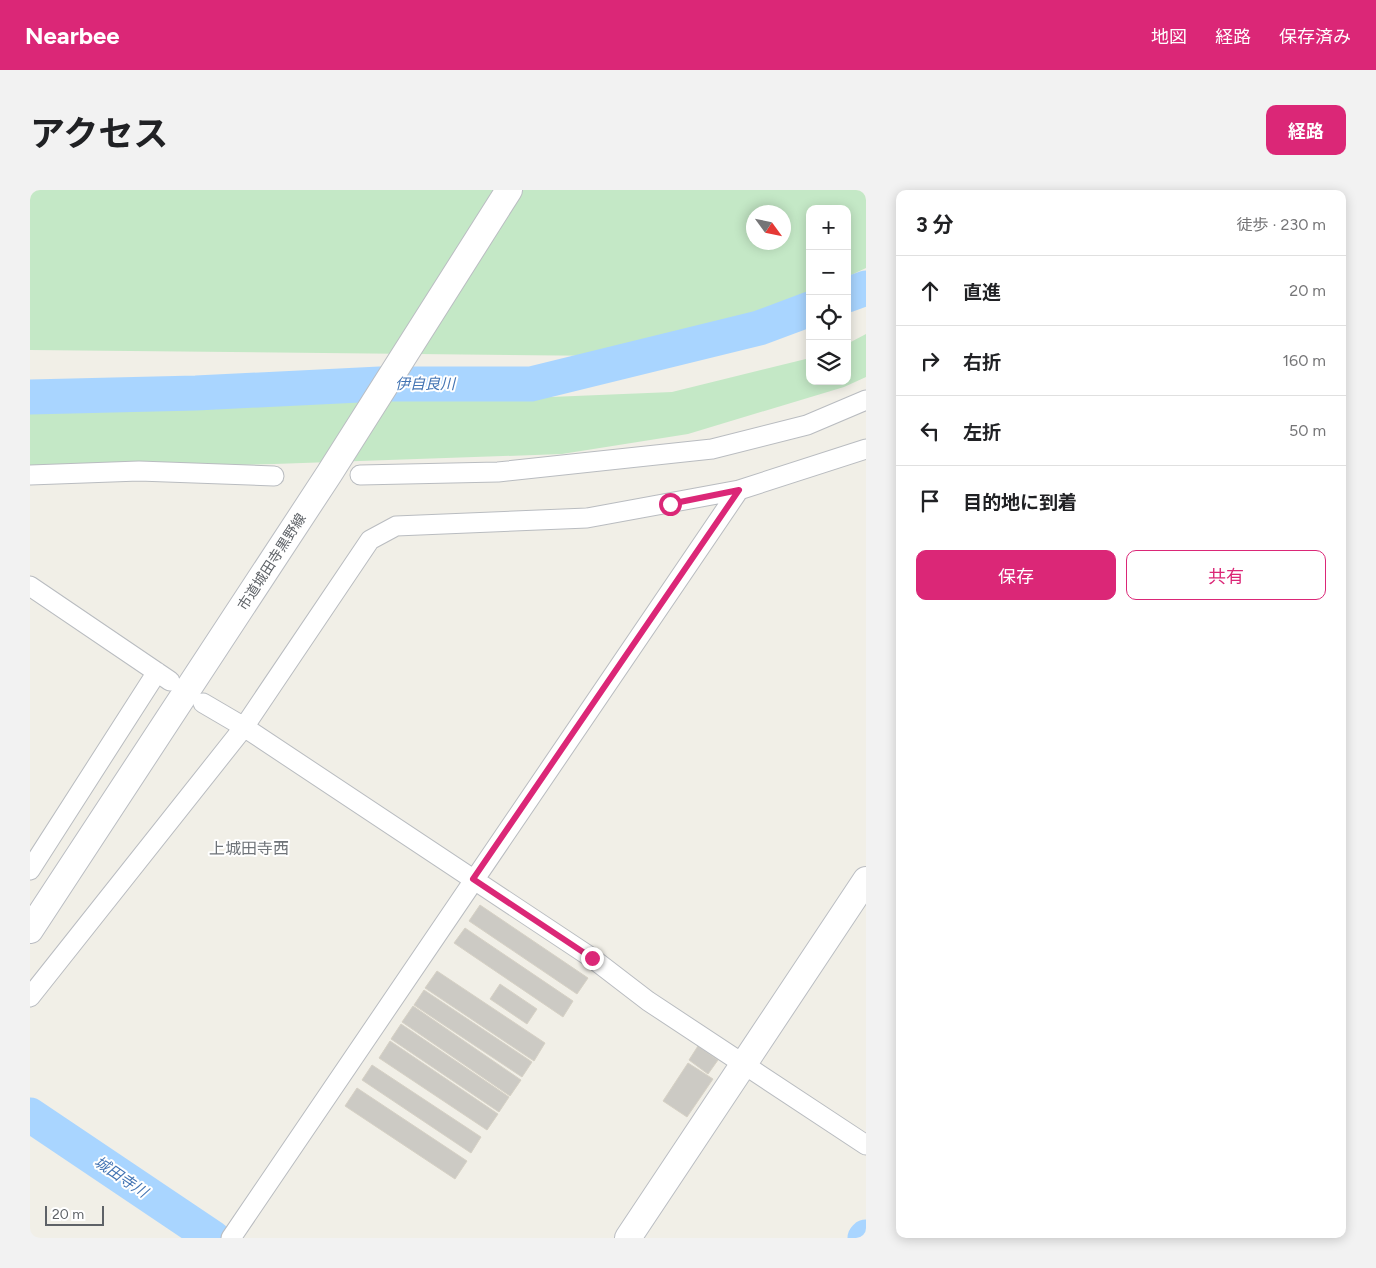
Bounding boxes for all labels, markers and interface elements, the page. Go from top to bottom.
text: Nearbee [25,21,120,50]
text: 地図 [1151,26,1187,48]
text: 経路 [1215,26,1251,48]
text: 保存済み [1279,26,1351,48]
button: 経路 [1266,105,1346,155]
text: アクセス [30,113,168,155]
north arrow [746,205,791,250]
map controls [806,205,851,385]
button: + [806,205,851,250]
text: 3 分 [916,212,954,237]
text: 徒歩 · 230 m [1237,215,1326,234]
button: − [806,250,851,295]
icon: ahead [916,277,944,305]
text: 直進 [963,281,1001,304]
text: 20 m [1289,281,1326,300]
button: locate [806,295,851,340]
button: layers [806,340,851,385]
icon: right [916,347,944,375]
text: 右折 [963,351,1001,374]
text: 160 m [1283,351,1326,370]
water label: 伊自良川 [395,375,457,393]
icon: left [916,417,944,445]
text: 左折 [963,421,1001,444]
text: 50 m [1289,421,1326,440]
icon: arrive [916,487,944,515]
text: 目的地に到着 [963,491,1077,514]
route start [659,493,682,516]
street label: 市道城田寺黒野線 [234,510,310,614]
button: 保存 [916,550,1116,600]
button: 共有 [1126,550,1326,600]
district label: 上城田寺西 [209,839,289,858]
route end [581,947,604,970]
water label: 城田寺川 [91,1153,153,1202]
scale bar [45,1203,104,1226]
text: 20 m [52,1206,84,1223]

